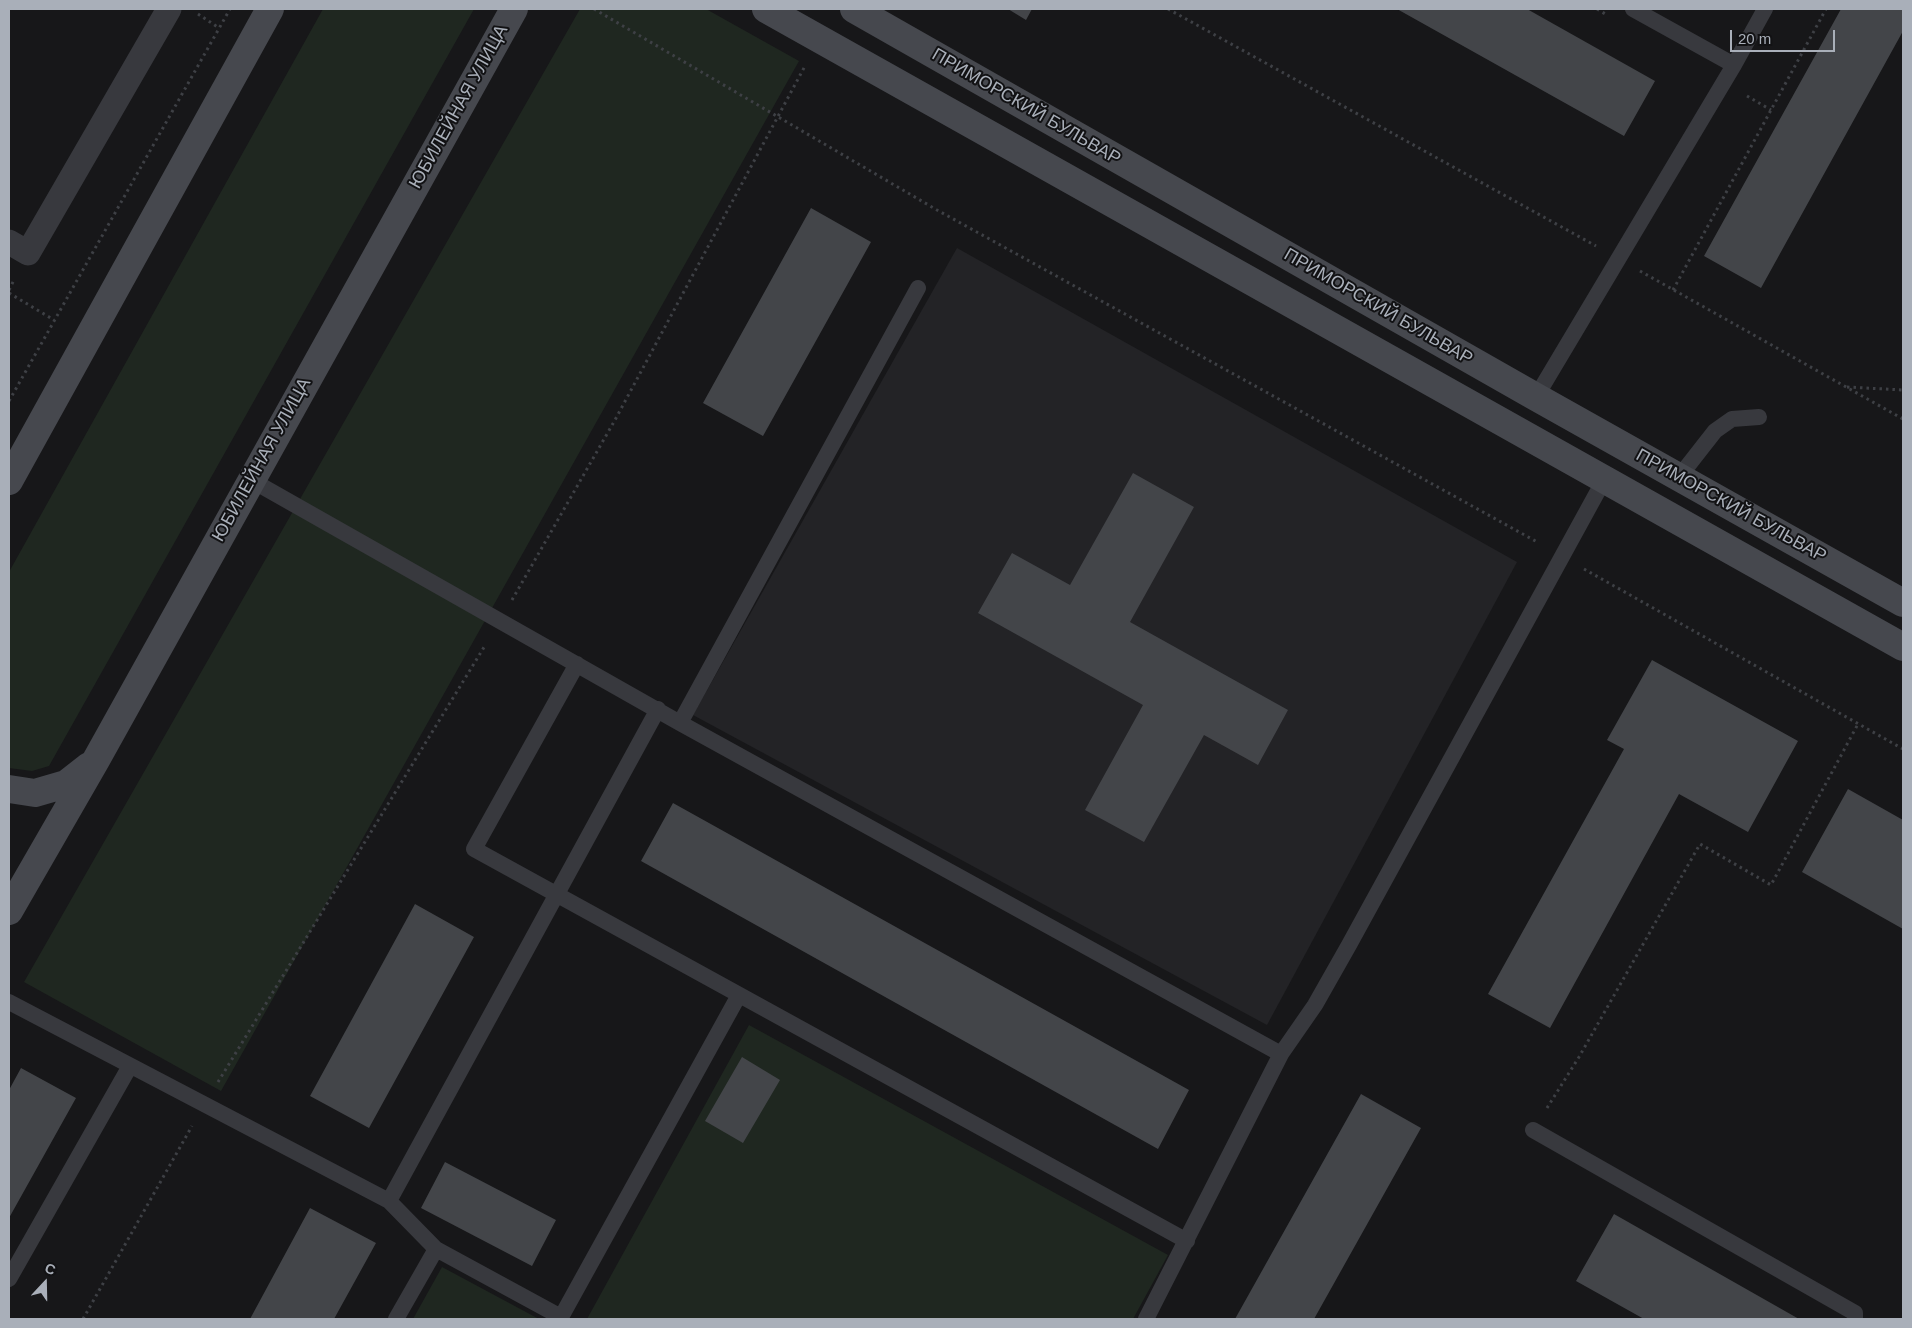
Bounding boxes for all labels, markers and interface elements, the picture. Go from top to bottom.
scale bar [1732,20,1837,52]
street label: ЮБИЛЕЙНАЯ УЛИЦА [405,21,513,193]
text: 20 m [1738,30,1771,47]
street label: ПРИМОРСКИЙ БУЛЬВАР [928,44,1124,170]
street label: ПРИМОРСКИЙ БУЛЬВАР [1280,244,1476,370]
street label: ЮБИЛЕЙНАЯ УЛИЦА [208,374,316,546]
street label: ПРИМОРСКИЙ БУЛЬВАР [1632,445,1830,567]
north arrow [20,1258,70,1308]
text: С [43,1260,58,1278]

